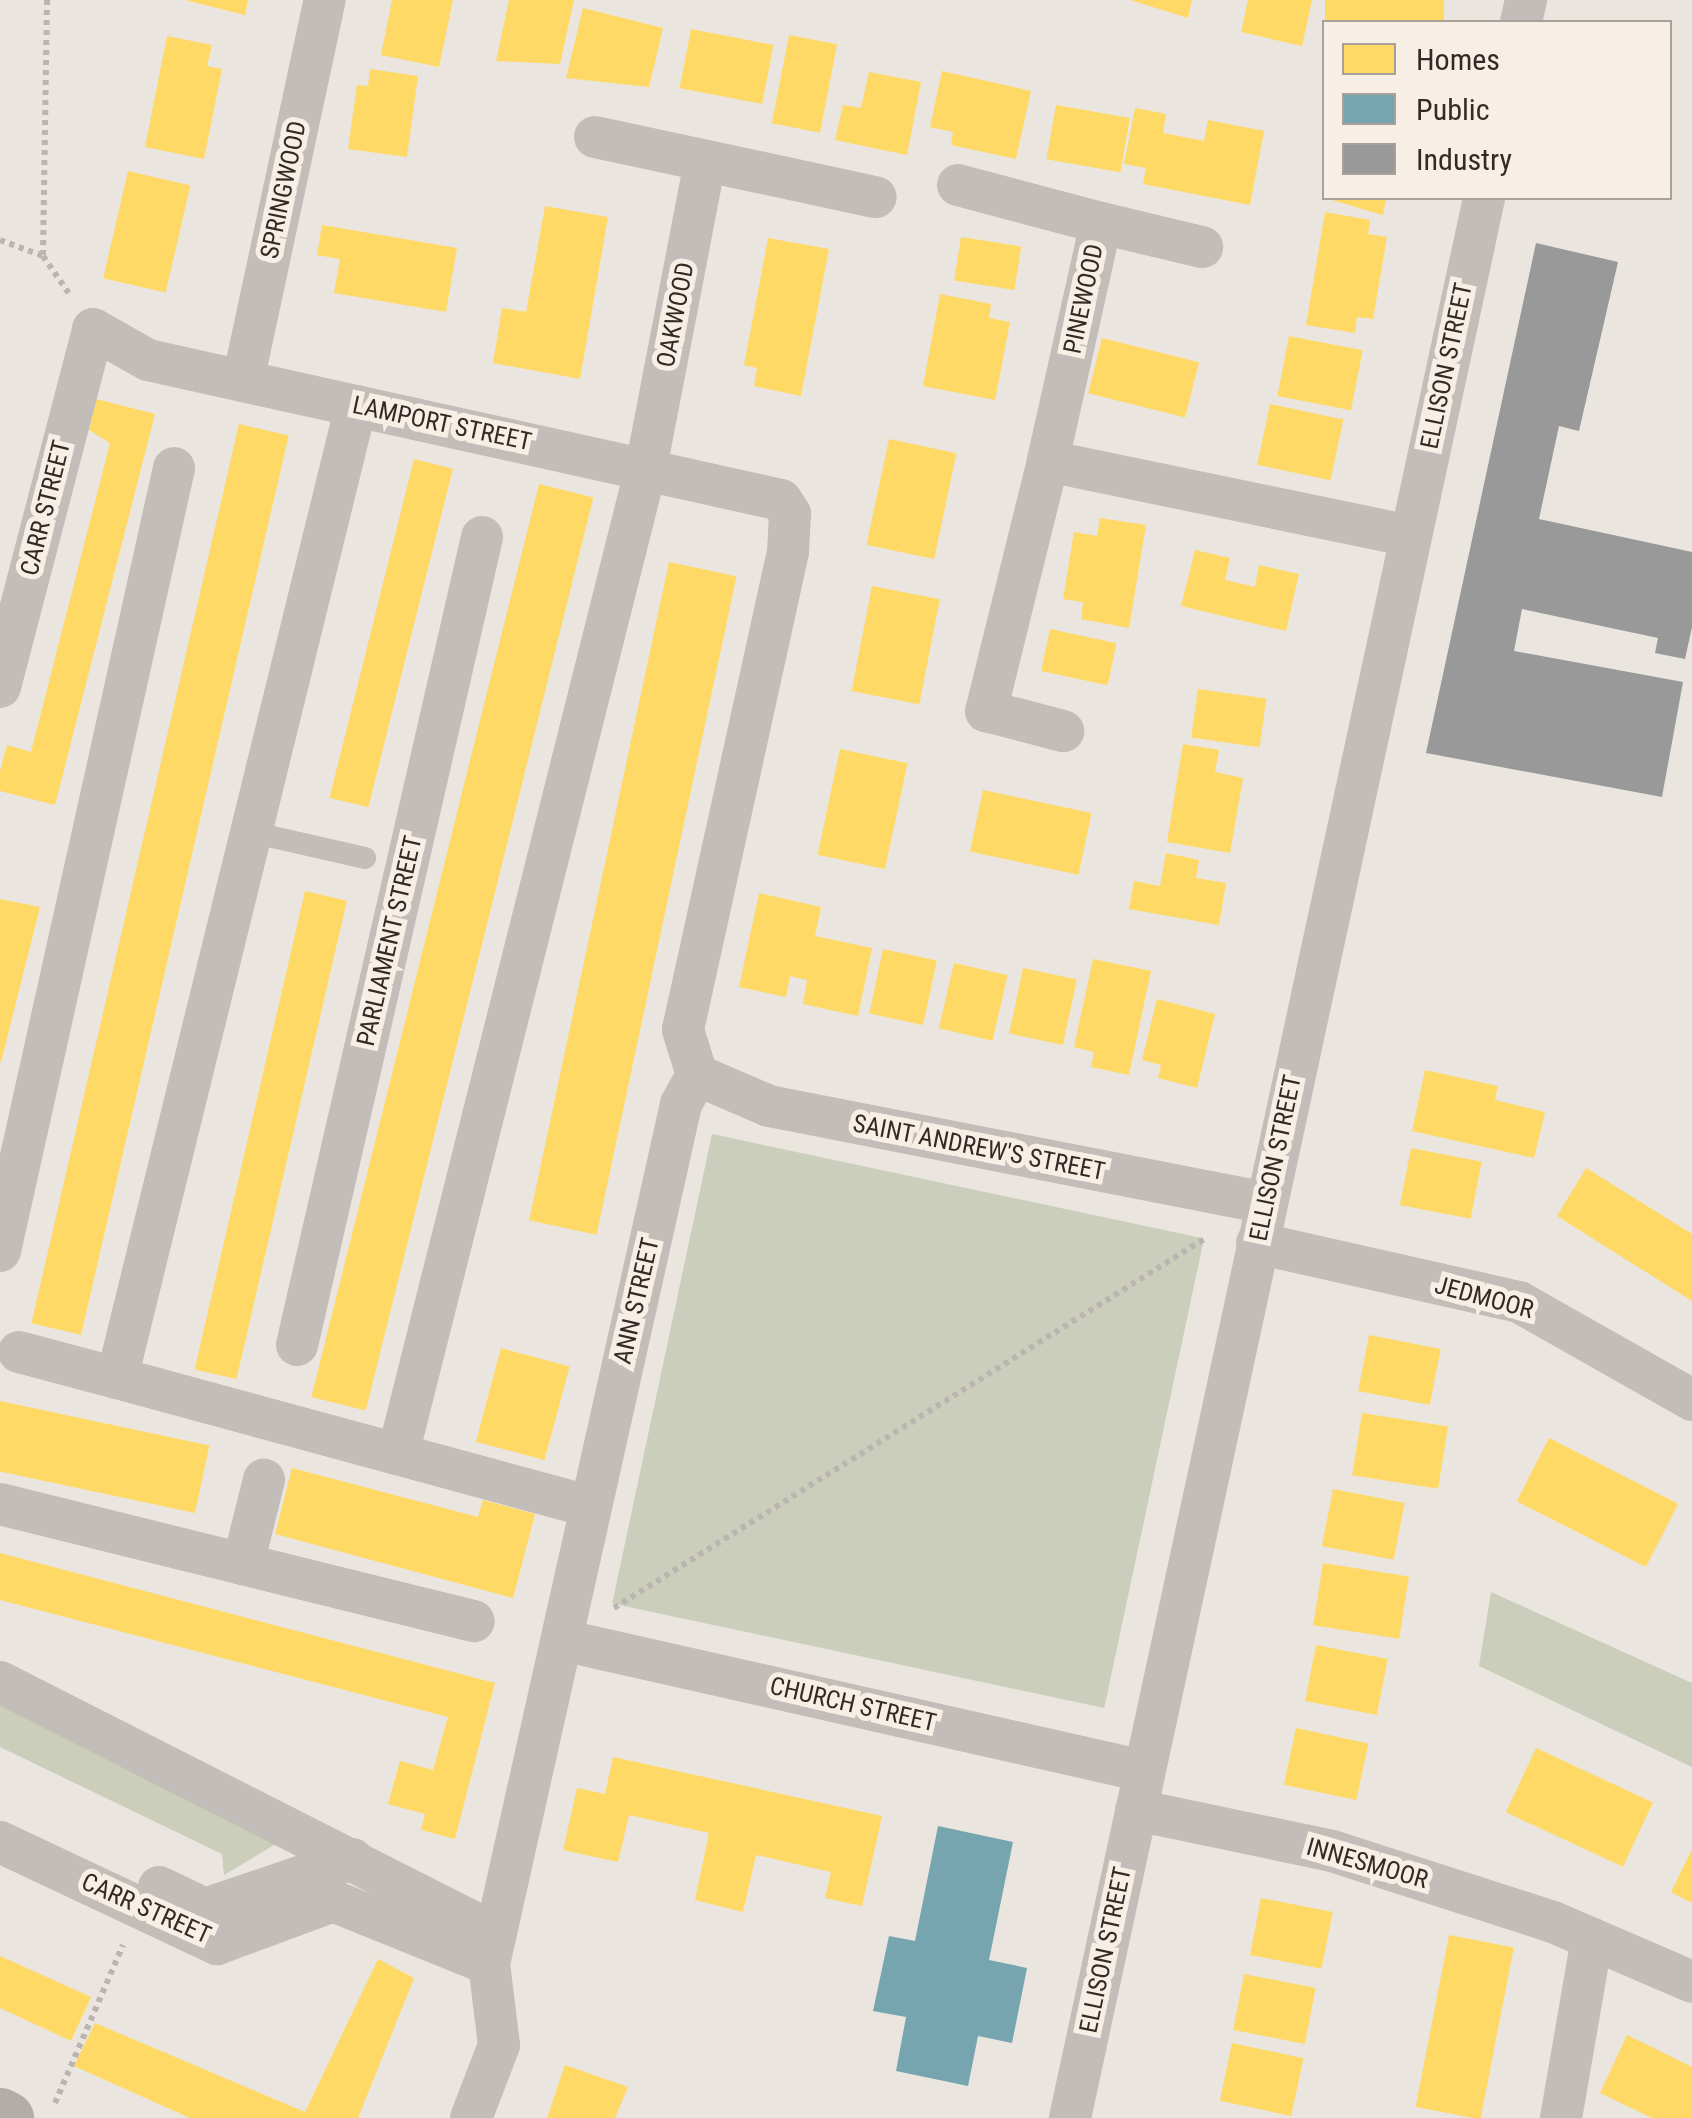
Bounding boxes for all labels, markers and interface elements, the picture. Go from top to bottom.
legend [1322,20,1672,200]
text: Homes [1416,42,1500,77]
text: Public [1416,92,1490,127]
street label: SPRINGWOOD [255,118,313,262]
text: Industry [1416,142,1512,177]
street label: PINEWOOD [1058,241,1110,357]
street label: OAKWOOD [651,260,701,370]
street label: ELLISON STREET [1415,280,1479,452]
street label: LAMPORT STREET [350,390,534,458]
street label: CARR STREET [15,437,77,579]
street label: PARLIAMENT STREET [351,833,429,1049]
street label: ELLISON STREET [1244,1072,1308,1244]
street label: SAINT ANDREW'S STREET [850,1109,1108,1187]
street label: ANN STREET [608,1235,666,1367]
street label: JEDMOOR [1431,1270,1537,1326]
street label: CHURCH STREET [767,1671,939,1739]
street label: INNESMOOR [1303,1832,1431,1896]
street label: ELLISON STREET [1074,1864,1138,2036]
street label: CARR STREET [77,1867,215,1951]

